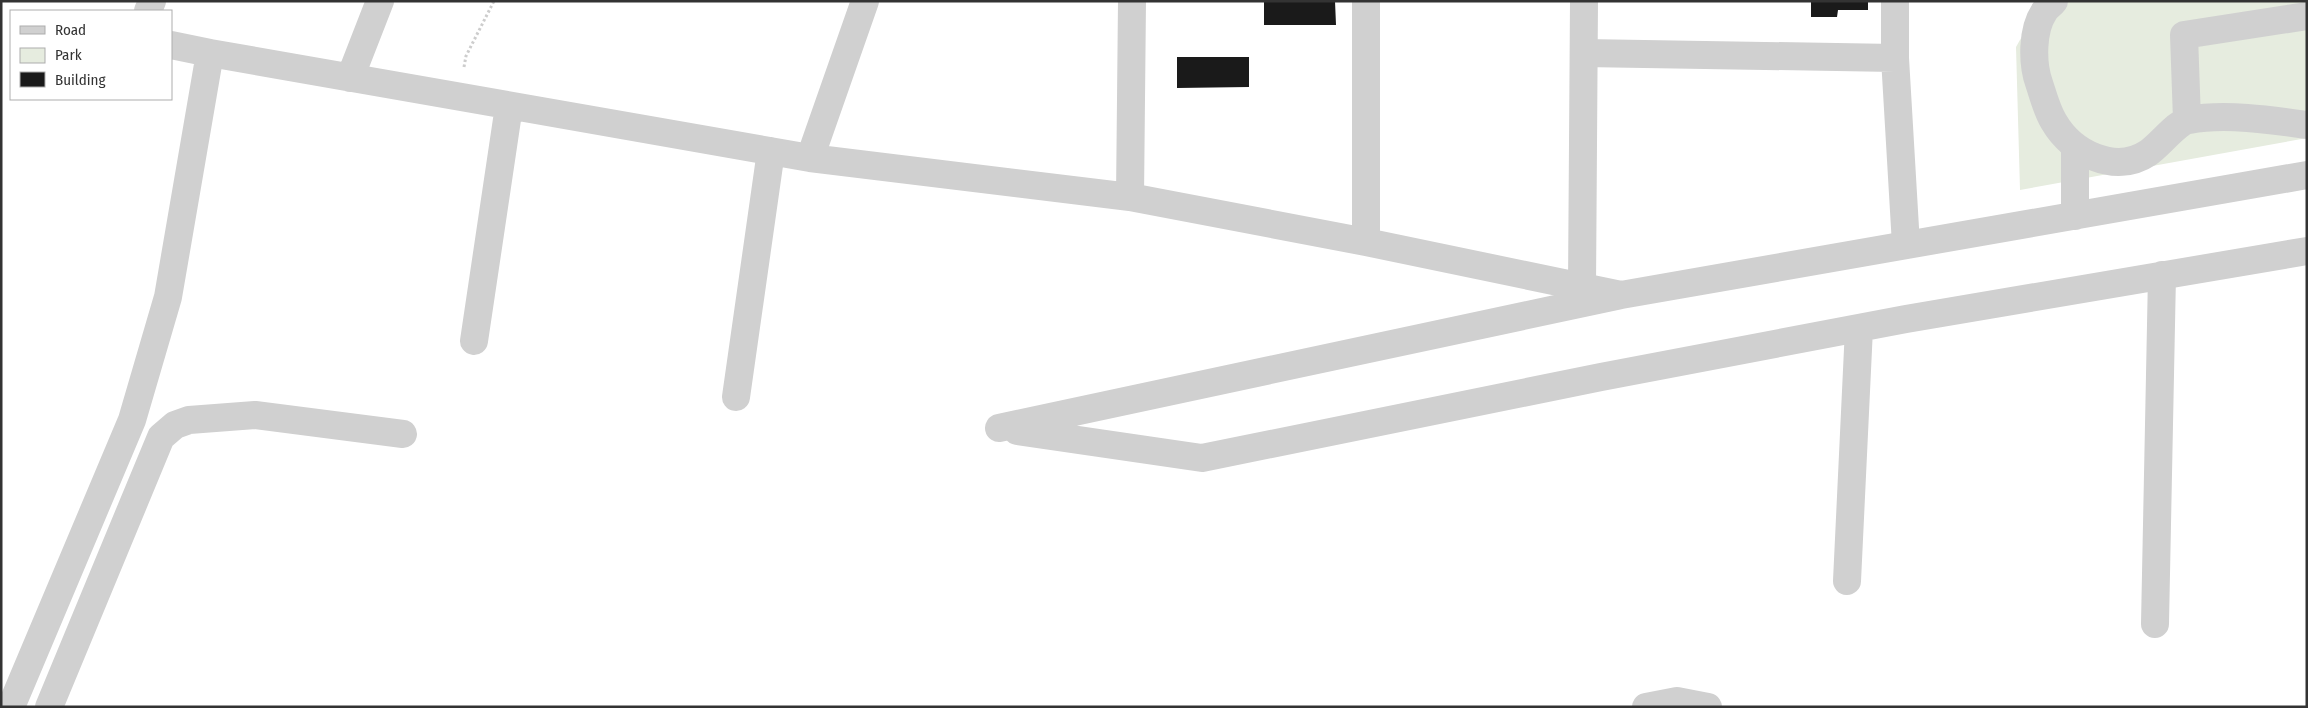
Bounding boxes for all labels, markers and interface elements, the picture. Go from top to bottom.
legend [10,10,172,100]
text: Road [55,21,86,39]
text: Park [55,46,82,64]
text: Building [55,71,106,89]

